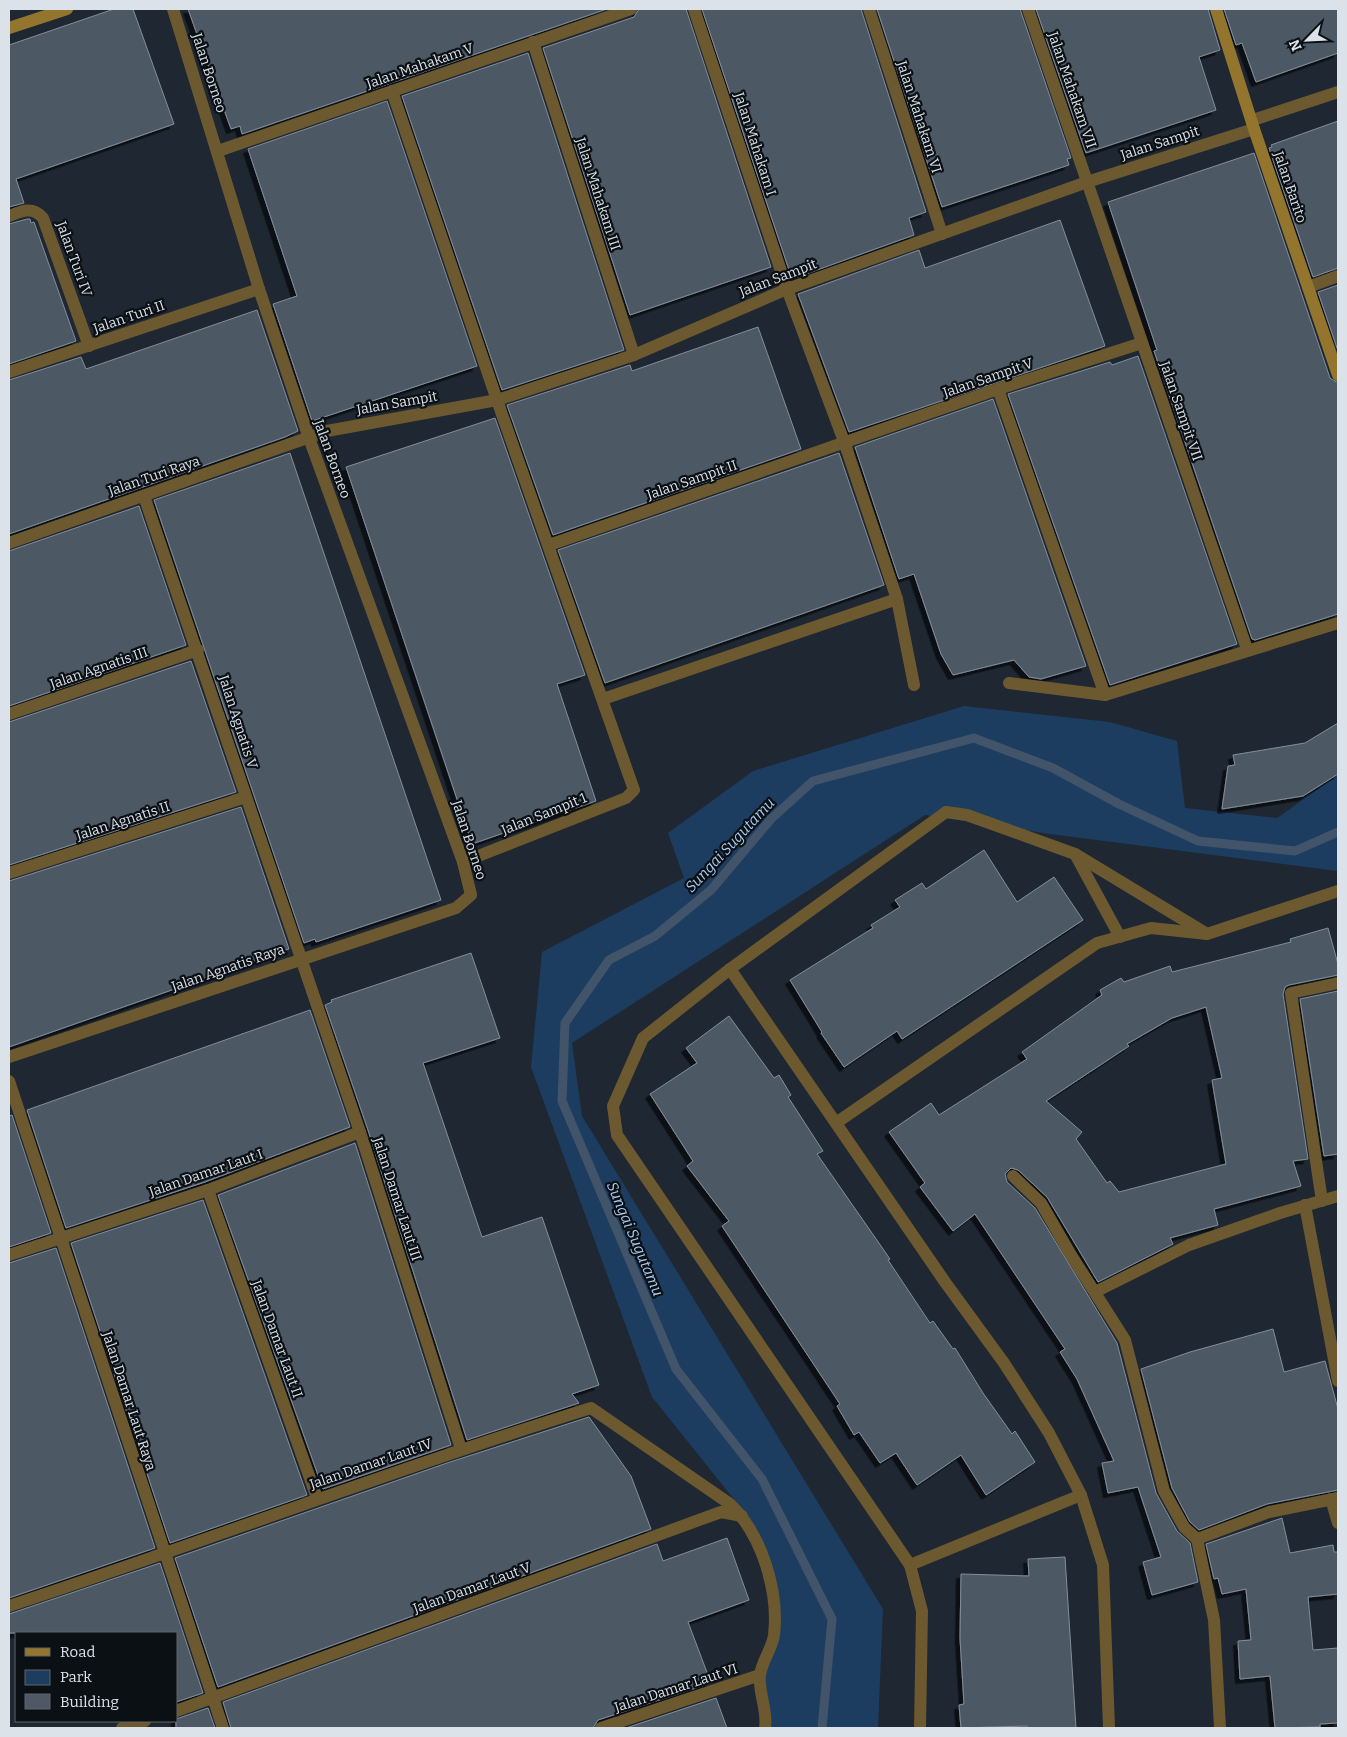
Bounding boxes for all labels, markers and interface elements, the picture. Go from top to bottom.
north arrow [1282,15,1332,65]
street label: Jalan Mahakam VII [1044,29,1100,151]
street label: Jalan Borneo [188,30,230,115]
text: N [1286,37,1306,53]
street label: Jalan Mahakam V [363,40,476,93]
street label: Jalan Mahakam VI [893,58,945,175]
street label: Jalan Mahakam I [730,89,780,198]
street label: Jalan Sampit [1118,122,1202,164]
street label: Jalan Mahakam III [571,135,624,253]
street label: Jalan Barito [1269,148,1310,225]
street label: Jalan Turi IV [52,218,96,299]
street label: Jalan Sampit [736,255,819,301]
street label: Jalan Turi II [90,297,167,338]
street label: Jalan Sampit V [940,355,1036,402]
street label: Jalan Sampit VII [1156,358,1206,463]
street label: Jalan Sampit [354,388,439,419]
street label: Jalan Borneo [310,416,354,501]
street label: Jalan Turi Raya [105,452,202,500]
street label: Jalan Sampit II [644,457,740,504]
street label: Jalan Agnatis III [47,643,150,693]
street label: Jalan Agnatis V [215,672,261,771]
street label: Jalan Sampit 1 [498,789,589,839]
water label: Sungai Sugutamu [682,794,778,896]
street label: Jalan Borneo [448,797,490,882]
street label: Jalan Agnatis II [73,798,172,844]
street label: Jalan Agnatis Raya [168,941,287,996]
street label: Jalan Damar Laut III [369,1134,425,1263]
street label: Jalan Damar Laut I [146,1146,265,1201]
water label: Sungai Sugutamu [603,1179,667,1299]
street label: Jalan Damar Laut II [247,1277,306,1400]
street label: Jalan Damar Laut Raya [98,1328,160,1473]
street label: Jalan Damar Laut IV [306,1435,435,1493]
street label: Jalan Damar Laut V [410,1559,533,1618]
legend [15,1632,178,1722]
text: Road [60,1643,95,1661]
street label: Jalan Damar Laut VI [611,1660,740,1716]
text: Park [60,1668,92,1686]
text: Building [60,1693,119,1711]

